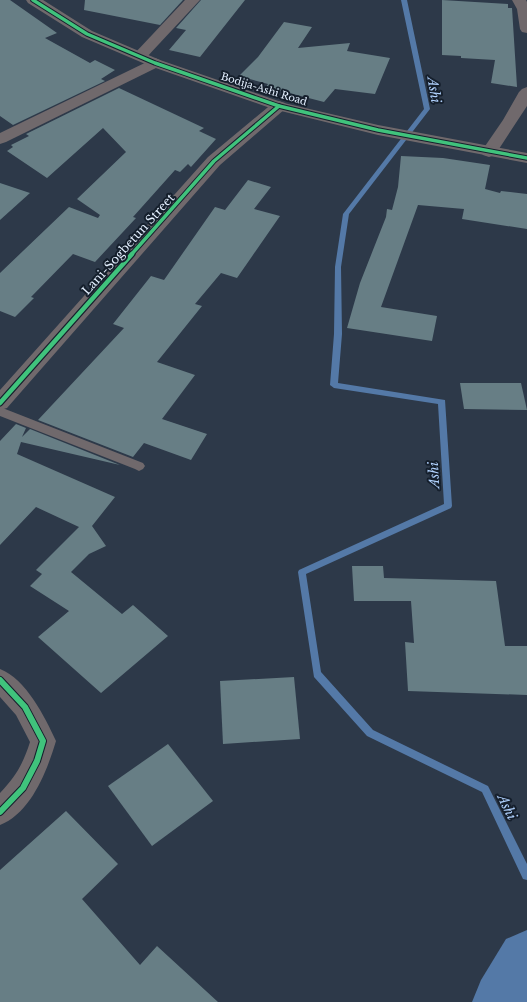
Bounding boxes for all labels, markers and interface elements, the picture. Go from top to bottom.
street label: Bodija-Ashi Road [219,70,309,108]
water label: Ashi [423,74,445,105]
street label: Lani-Sogbetun Street [79,190,178,298]
water label: Ashi [425,461,443,491]
water label: Ashi [493,790,521,823]

